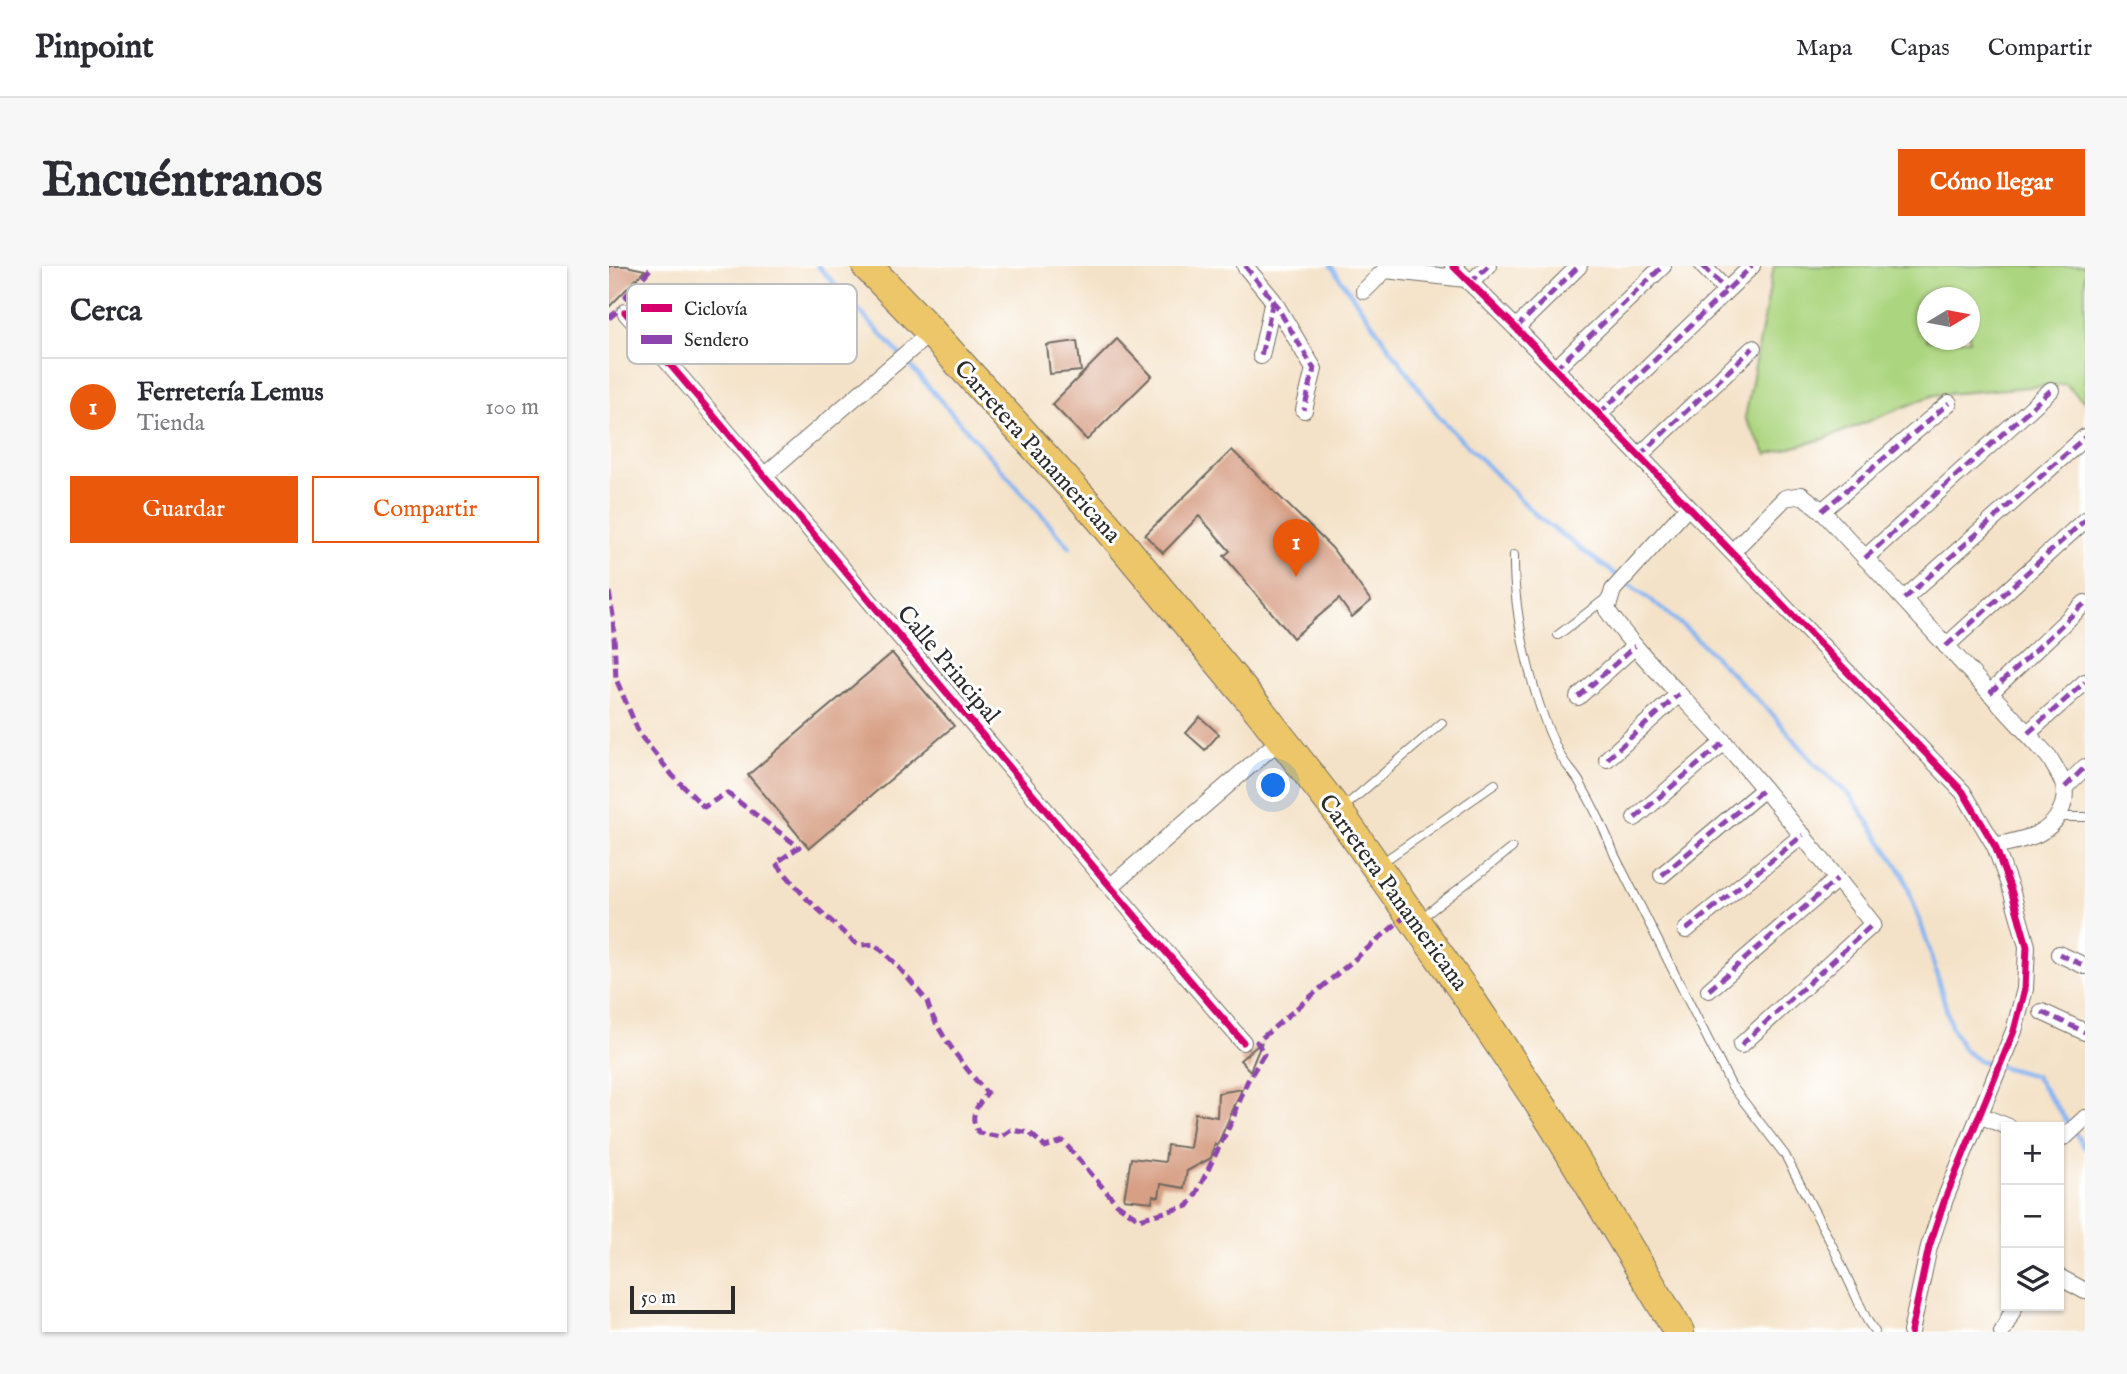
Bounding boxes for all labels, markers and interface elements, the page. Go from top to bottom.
text: Pinpoint [35,27,154,69]
text: Mapa [1796,33,1852,64]
text: Capas [1890,33,1950,64]
text: Compartir [1988,33,2092,64]
button: Cómo llegar [1898,149,2085,216]
text: Encuéntranos [42,151,323,213]
legend [627,284,857,364]
north arrow [1917,287,1980,350]
text: Cerca [70,293,142,331]
text: Ciclovía [684,298,748,322]
text: Sendero [684,329,749,353]
street label: Carretera Panamericana [947,354,1128,550]
text: Ferretería Lemus [137,376,324,409]
text: 1 [89,393,97,422]
text: 100 m [485,393,539,422]
text: Tienda [137,409,205,438]
button: Guardar [70,476,298,543]
button: Compartir [312,476,539,543]
pin: 1 [1273,519,1319,577]
street label: Calle Principal [889,599,1007,731]
your location [1256,768,1290,802]
street label: Carretera Panamericana [1311,788,1475,998]
map controls [2001,1122,2064,1311]
button: + [2001,1122,2064,1185]
button: − [2001,1185,2064,1248]
button: layers [2001,1248,2064,1311]
scale bar [630,1283,735,1315]
text: 50 m [641,1286,676,1310]

